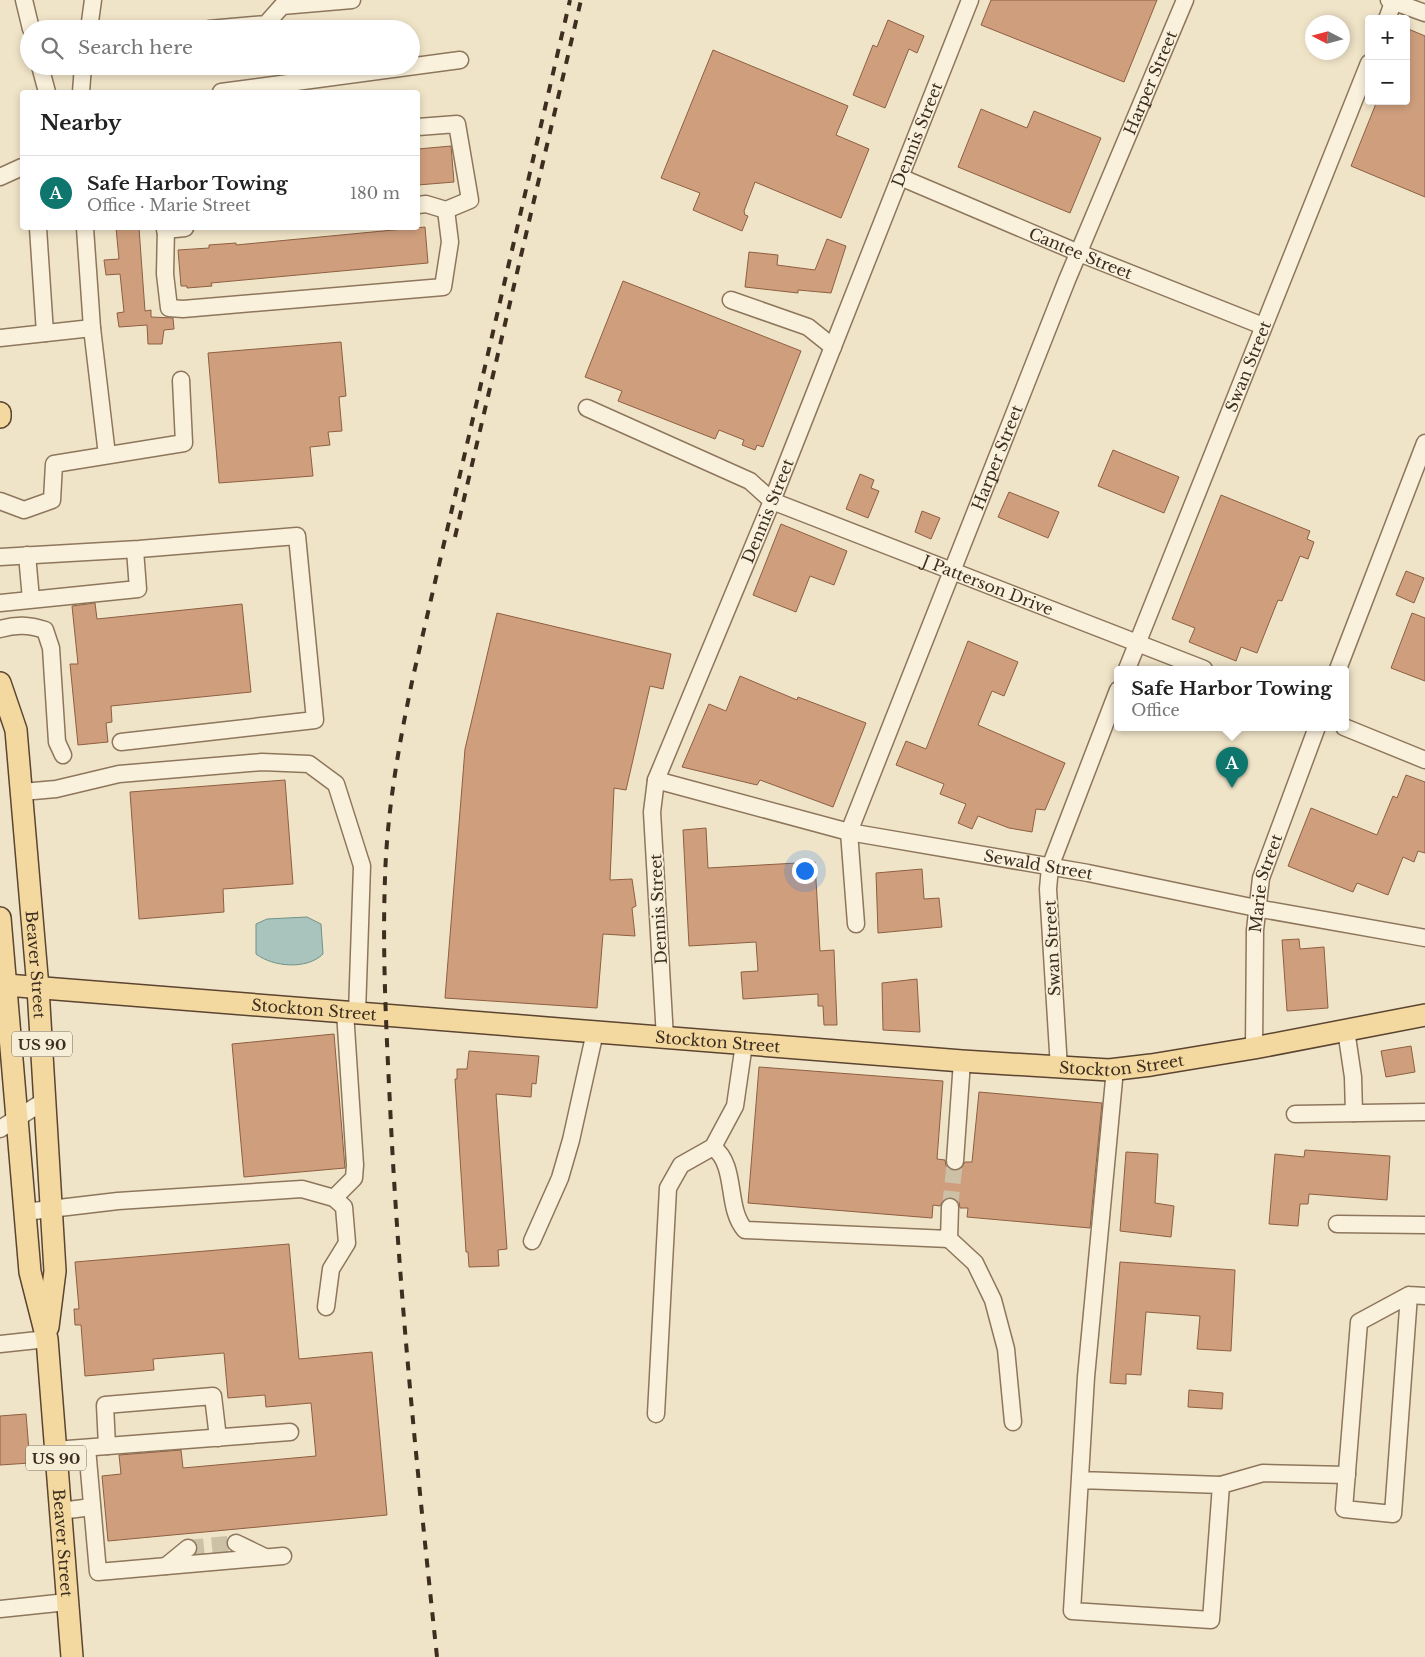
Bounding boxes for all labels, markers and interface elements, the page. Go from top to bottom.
north arrow [1305,15,1350,60]
map controls [1365,15,1410,105]
button: + [1365,15,1410,60]
search box [20,20,420,75]
street label: Harper Street [1119,27,1181,138]
icon: search [38,34,66,62]
text: Search here [78,36,193,59]
button: − [1365,60,1410,105]
street label: Dennis Street [887,79,947,190]
text: Nearby [40,110,121,136]
text: Safe Harbor Towing [87,172,288,195]
text: A [50,183,62,203]
text: 180 m [350,183,400,203]
text: Office · Marie Street [87,195,250,215]
street label: Cantee Street [1026,223,1135,283]
street label: Swan Street [1221,318,1275,415]
street label: Harper Street [967,402,1027,513]
street label: Dennis Street [737,456,798,566]
street label: J Patterson Drive [918,550,1056,619]
popup [1114,666,1349,731]
text: Safe Harbor Towing [1131,677,1332,700]
text: Office [1131,700,1180,720]
pin: A [1216,747,1248,788]
street label: Marie Street [1245,831,1286,934]
street label: Sewald Street [982,845,1095,884]
street label: Dennis Street [645,853,671,965]
your location [792,858,818,884]
street label: Swan Street [1039,899,1065,997]
street label: Beaver Street [21,910,50,1019]
street label: Stockton Street [251,995,377,1024]
street label: Stockton Street [654,1027,781,1057]
road number: US 90 [12,1032,72,1056]
street label: Stockton Street [1058,1050,1185,1080]
road number: US 90 [26,1446,86,1470]
street label: Beaver Street [49,1488,77,1598]

